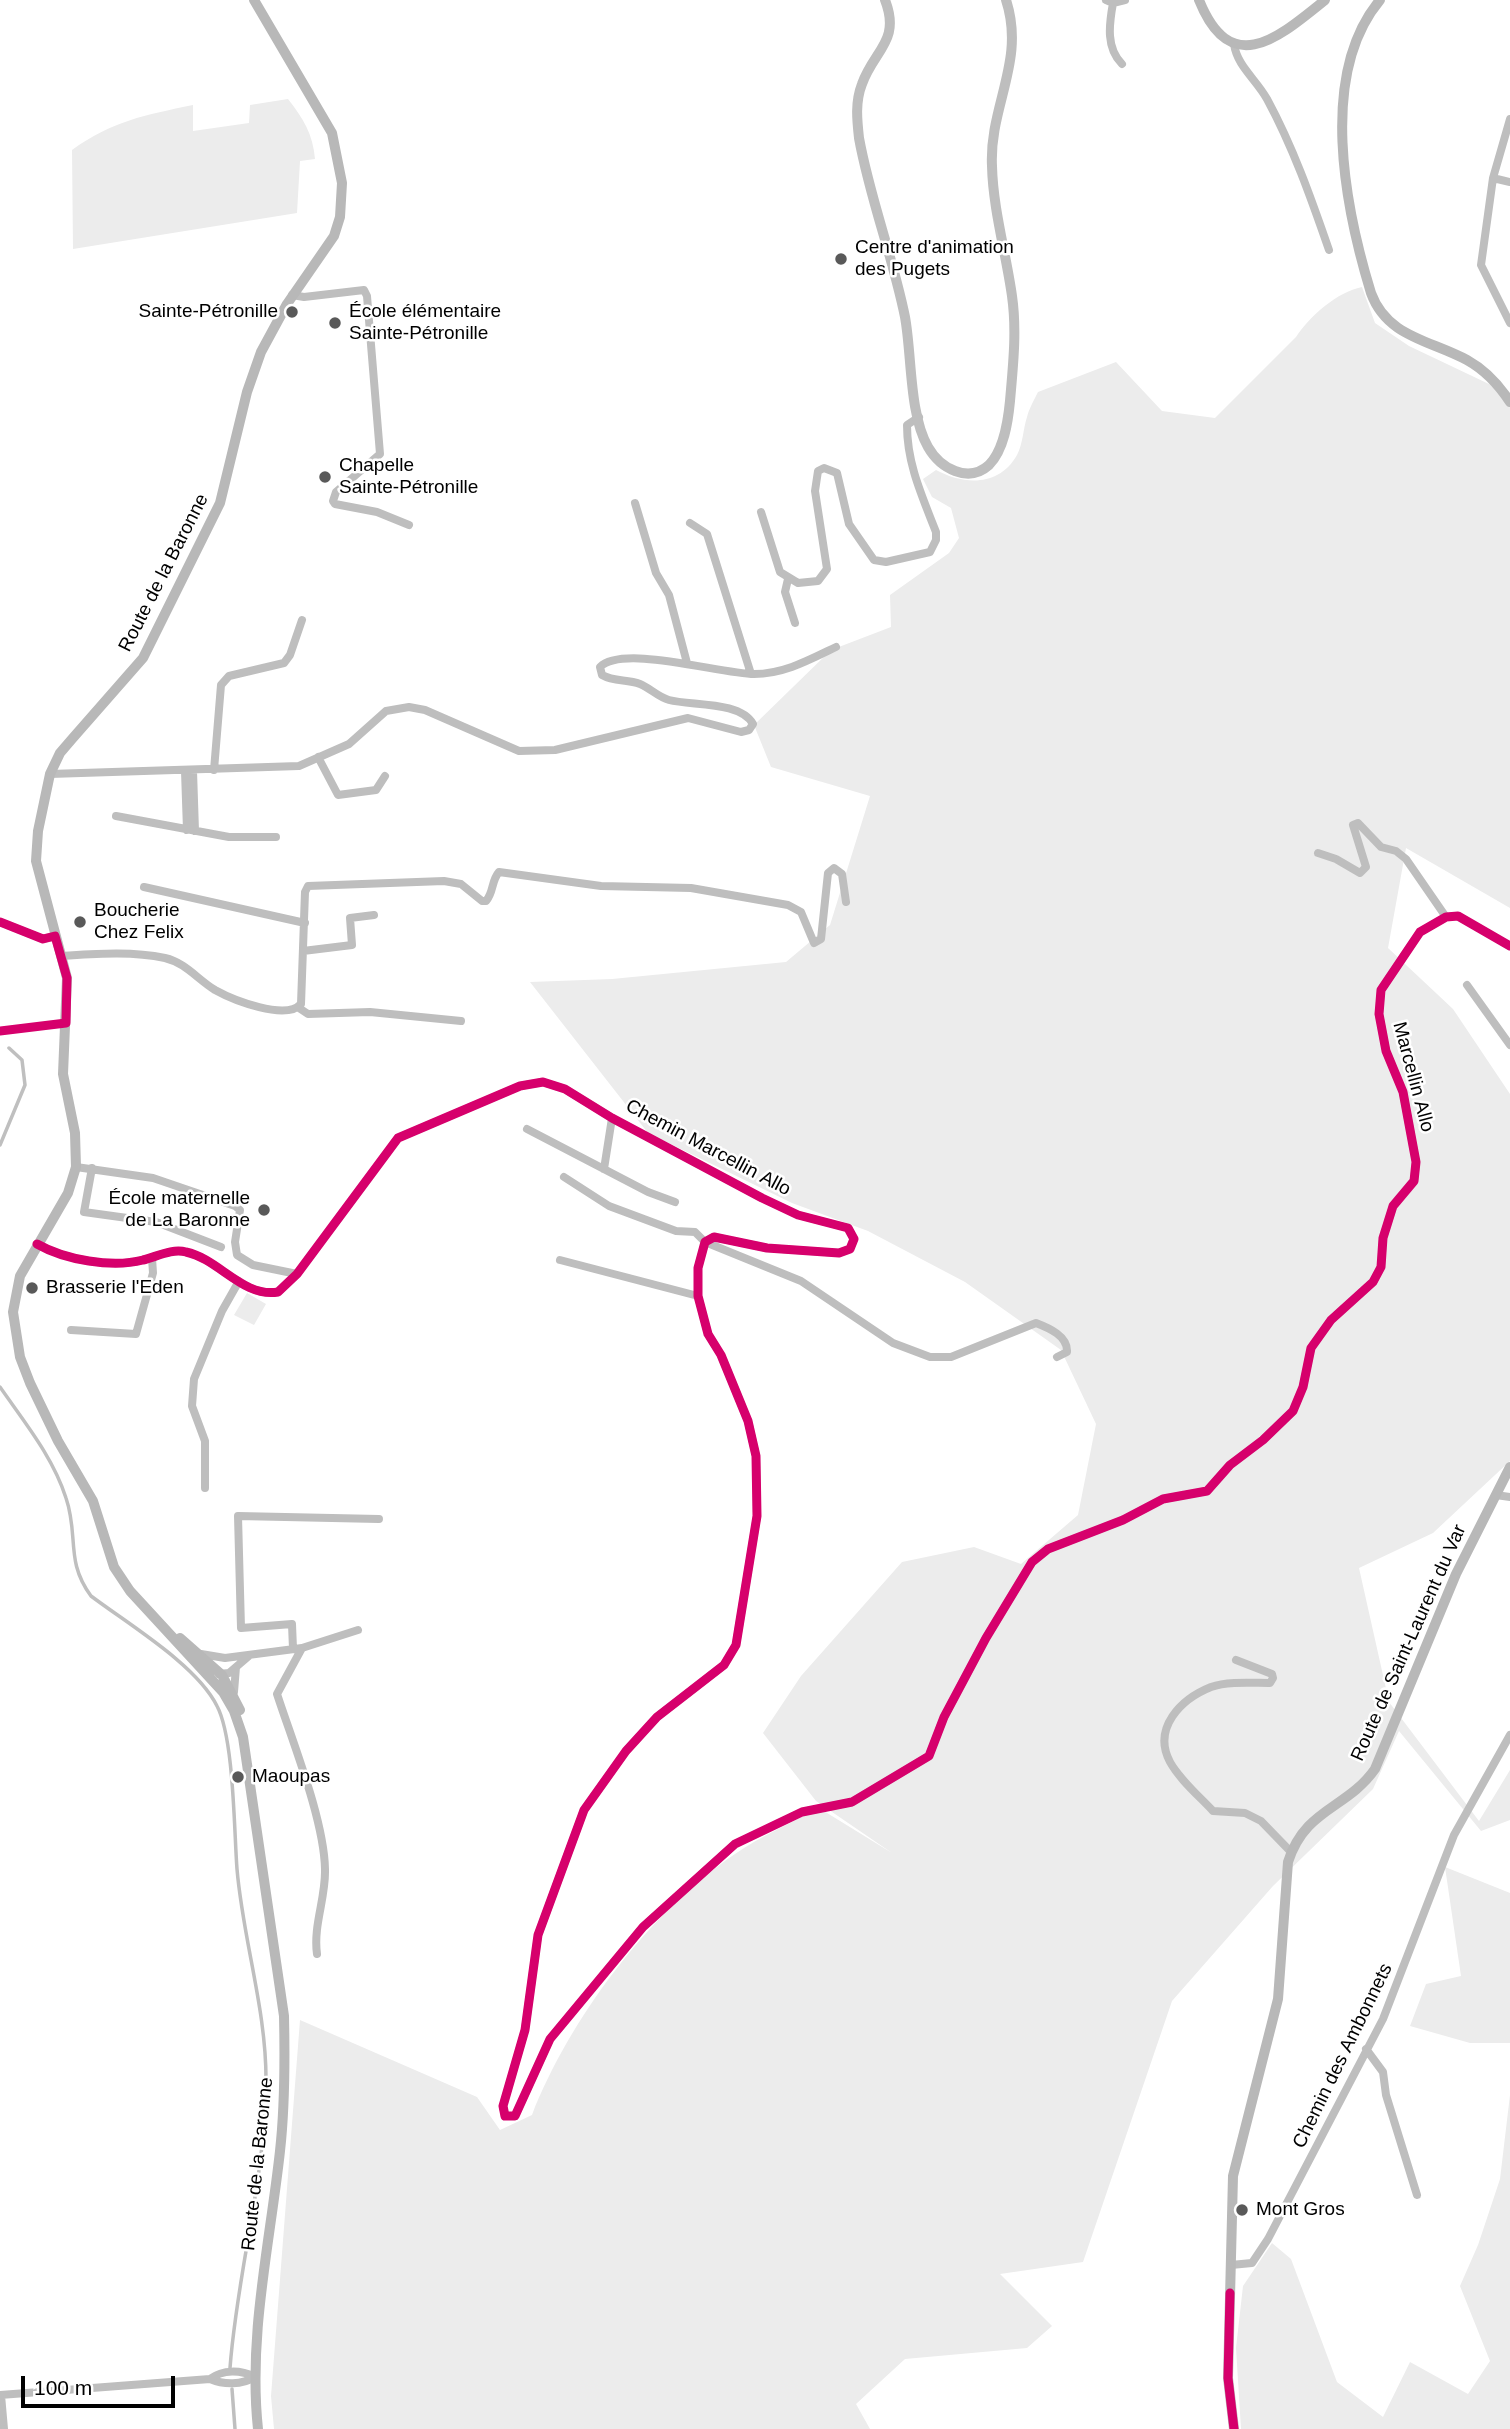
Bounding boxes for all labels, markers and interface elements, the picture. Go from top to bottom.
place label: Centre d'animation des Pugets [855,237,1014,281]
marker: Centre d'animation des Pugets [833,251,849,267]
place label: Sainte-Pétronille [139,301,278,323]
place label: École élémentaire Sainte-Pétronille [349,301,501,345]
marker: Sainte-Pétronille [284,304,300,320]
marker: École élémentaire Sainte-Pétronille [327,315,343,331]
place label: Chapelle Sainte-Pétronille [339,455,478,499]
marker: Chapelle Sainte-Pétronille [317,469,333,485]
street label: Route de la Baronne [114,490,214,656]
place label: Boucherie Chez Felix [94,900,184,944]
marker: Boucherie Chez Felix [72,914,88,930]
street label: Marcellin Allo [1387,1019,1439,1135]
street label: Chemin Marcellin Allo [622,1095,794,1201]
place label: École maternelle de La Baronne [108,1188,250,1232]
marker: École maternelle de La Baronne [256,1202,272,1218]
place label: Brasserie l'Eden [46,1277,184,1299]
marker: Brasserie l'Eden [24,1280,40,1296]
street label: Route de Saint-Laurent du Var [1346,1521,1472,1765]
place label: Maoupas [252,1766,330,1788]
marker: Maoupas [230,1769,246,1785]
street label: Chemin des Ambonnets [1288,1960,1398,2152]
street label: Route de la Baronne [238,2076,278,2252]
place label: Mont Gros [1256,2199,1345,2221]
marker: Mont Gros [1234,2202,1250,2218]
scale bar [24,2362,178,2406]
text: 100 m [34,2376,92,2399]

